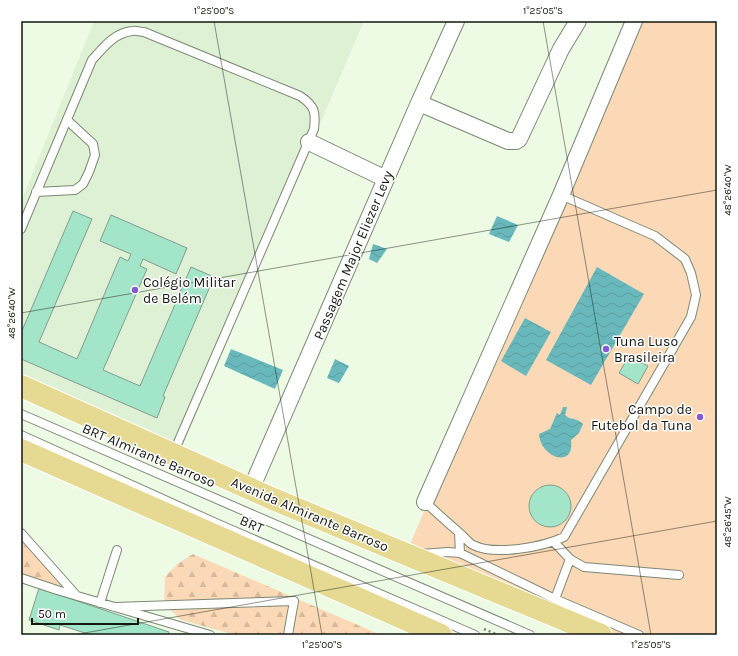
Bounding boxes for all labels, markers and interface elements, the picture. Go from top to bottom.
text: 1°25'00"S [194,5,234,17]
text: 1°25'05"S [523,5,563,17]
text: 48°26'40"W [722,164,734,216]
street label: Passagem Major Eliezer Levy [310,168,397,342]
place label: Colégio Militar de Belém [143,274,236,307]
marker: Colégio Militar de Belém [130,285,140,295]
text: 48°26'40"W [6,287,18,339]
place label: Tuna Luso Brasileira [614,333,678,366]
marker: Tuna Luso Brasileira [601,344,611,354]
place label: Campo de Futebol da Tuna [591,401,692,434]
marker: Campo de Futebol da Tuna [695,412,705,422]
street label: BRT Almirante Barroso [80,420,218,491]
street label: Avenida Almirante Barroso [229,474,391,555]
text: 48°26'45"W [722,496,734,548]
street label: BRT [237,512,266,537]
scale bar [32,600,138,626]
text: 50 m [38,607,66,621]
text: 1°25'00"S [302,639,342,651]
text: 1°25'05"S [631,639,671,651]

